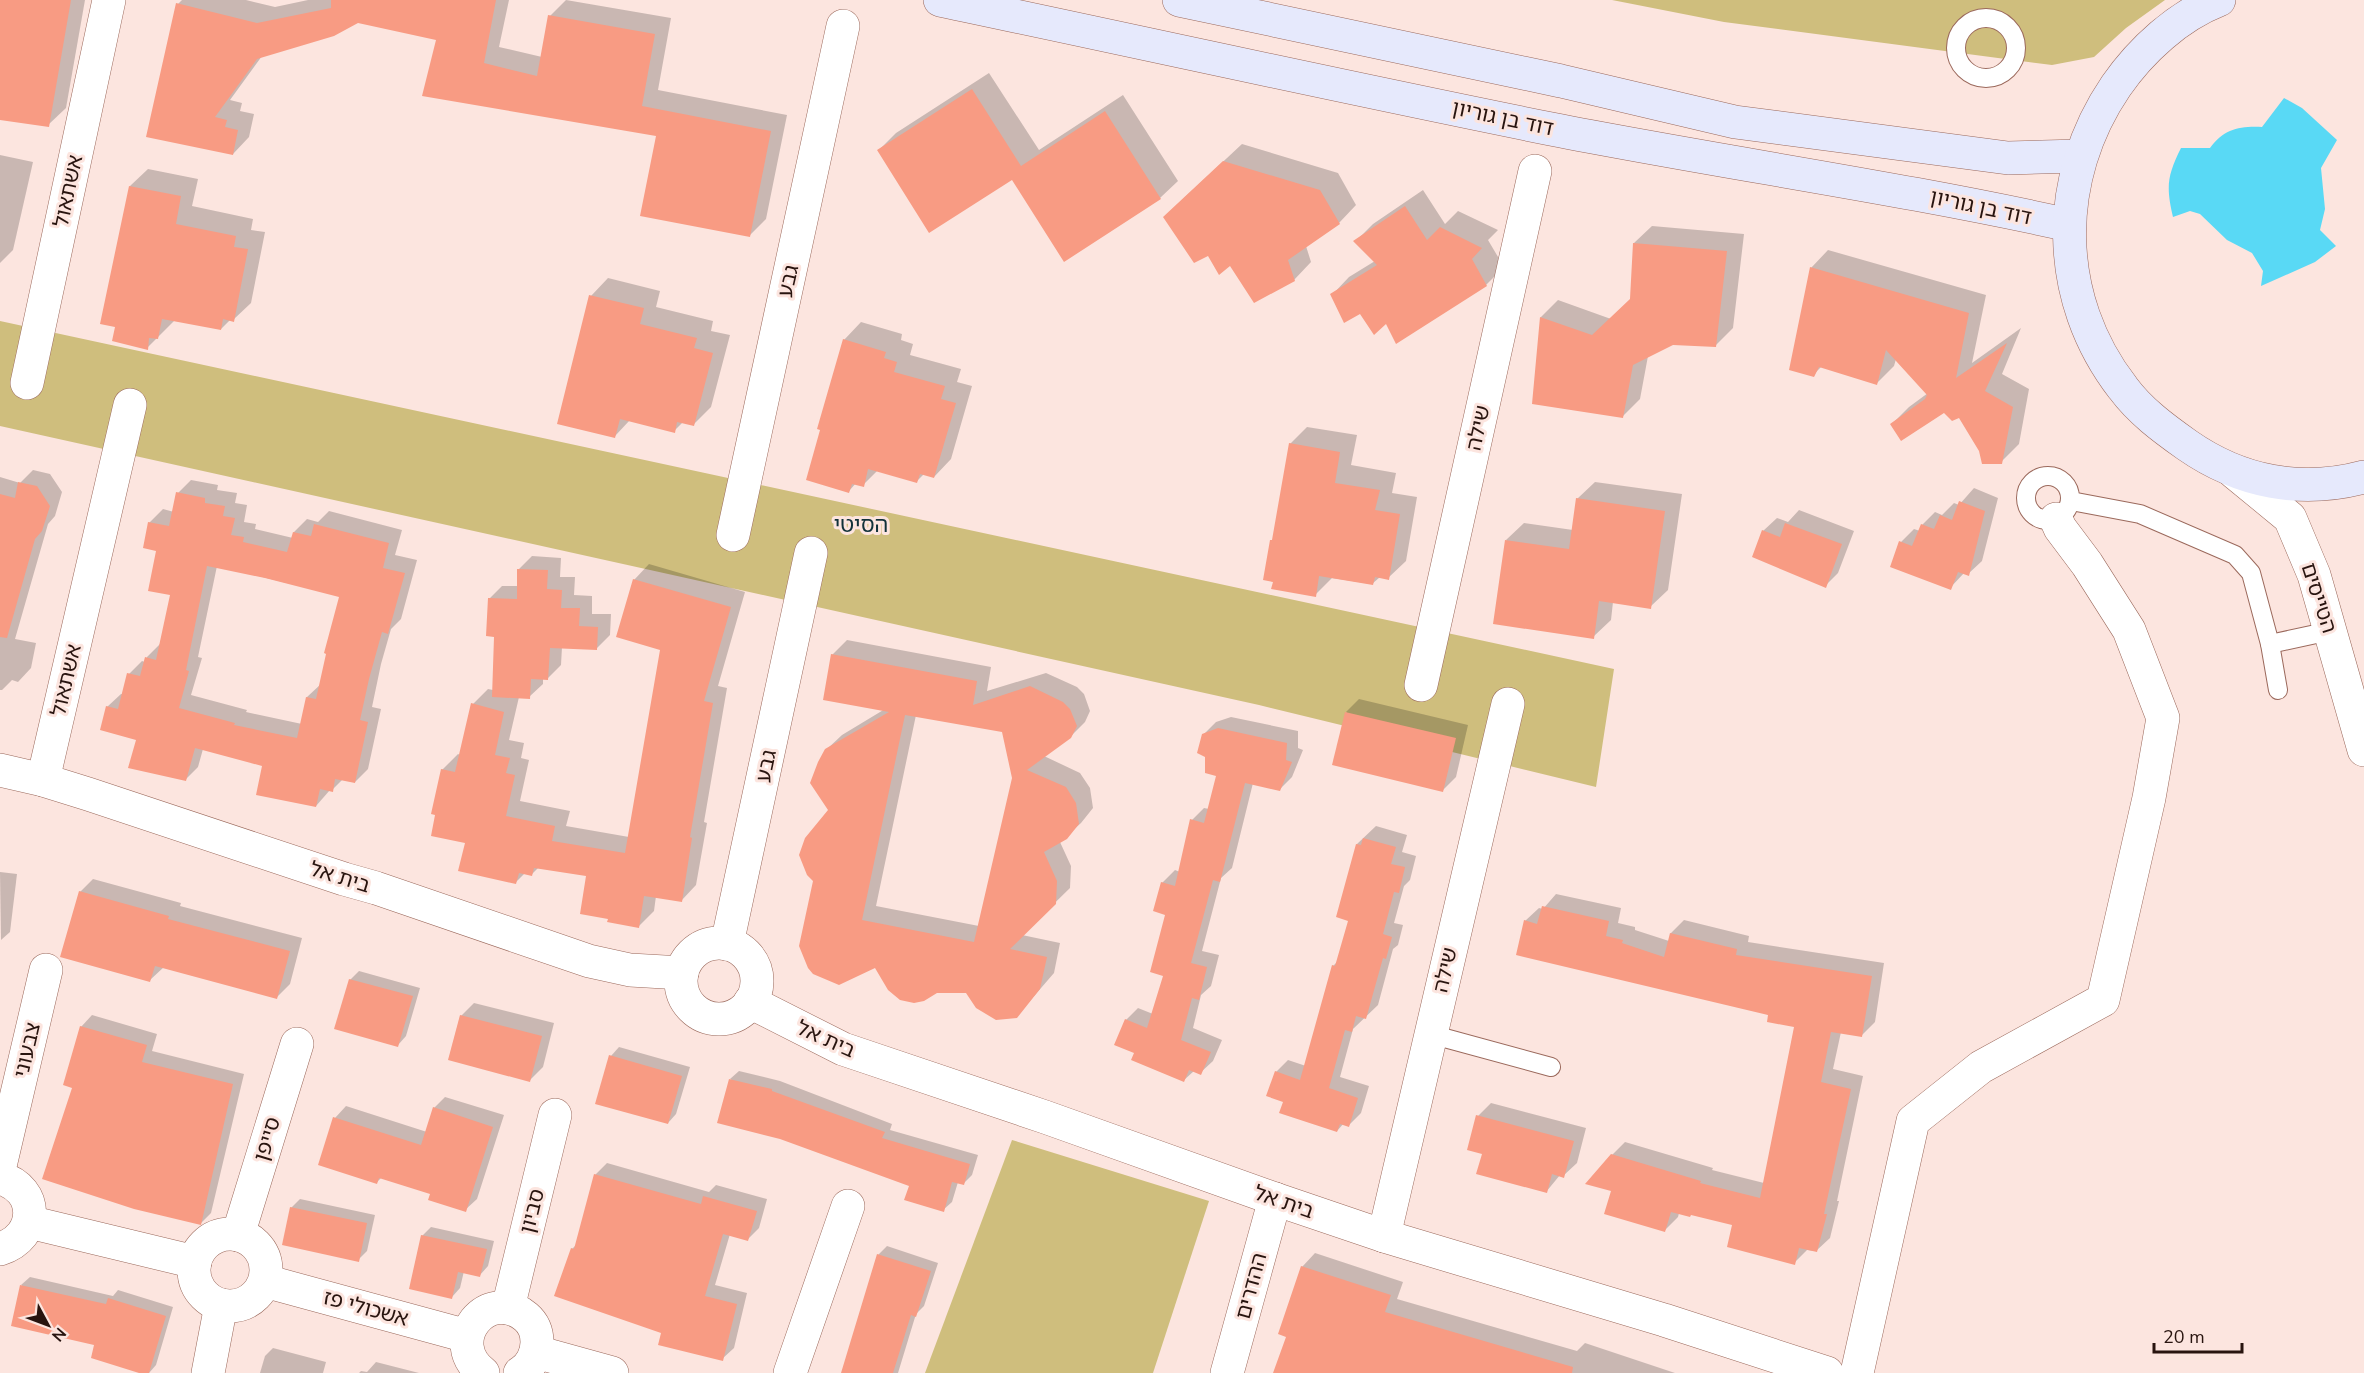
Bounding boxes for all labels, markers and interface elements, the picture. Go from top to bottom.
street label: דוד בן גוריון [1450,94,1556,142]
street label: אשתאול [47,152,89,230]
street label: דוד בן גוריון [1928,183,2034,231]
street label: גבע [771,262,805,300]
street label: שילה [1460,403,1496,453]
district label: הסיטי [834,510,888,540]
street label: הטייסים [2295,559,2343,637]
street label: אשתאול [44,641,88,719]
street label: גבע [749,747,783,785]
street label: בית אל [306,855,374,899]
street label: שילה [1426,945,1464,995]
street label: בית אל [792,1014,860,1064]
street label: צבעוני [7,1020,47,1080]
street label: סייפן [247,1113,287,1165]
street label: בית אל [1250,1179,1318,1225]
street label: סביון [513,1186,551,1236]
street label: ההדרים [1229,1250,1273,1322]
street label: אשכולי פז [320,1283,412,1333]
north arrow [18,1295,78,1355]
scale bar [2154,1316,2242,1354]
text: N [46,1322,71,1346]
text: 20 m [2163,1325,2205,1349]

